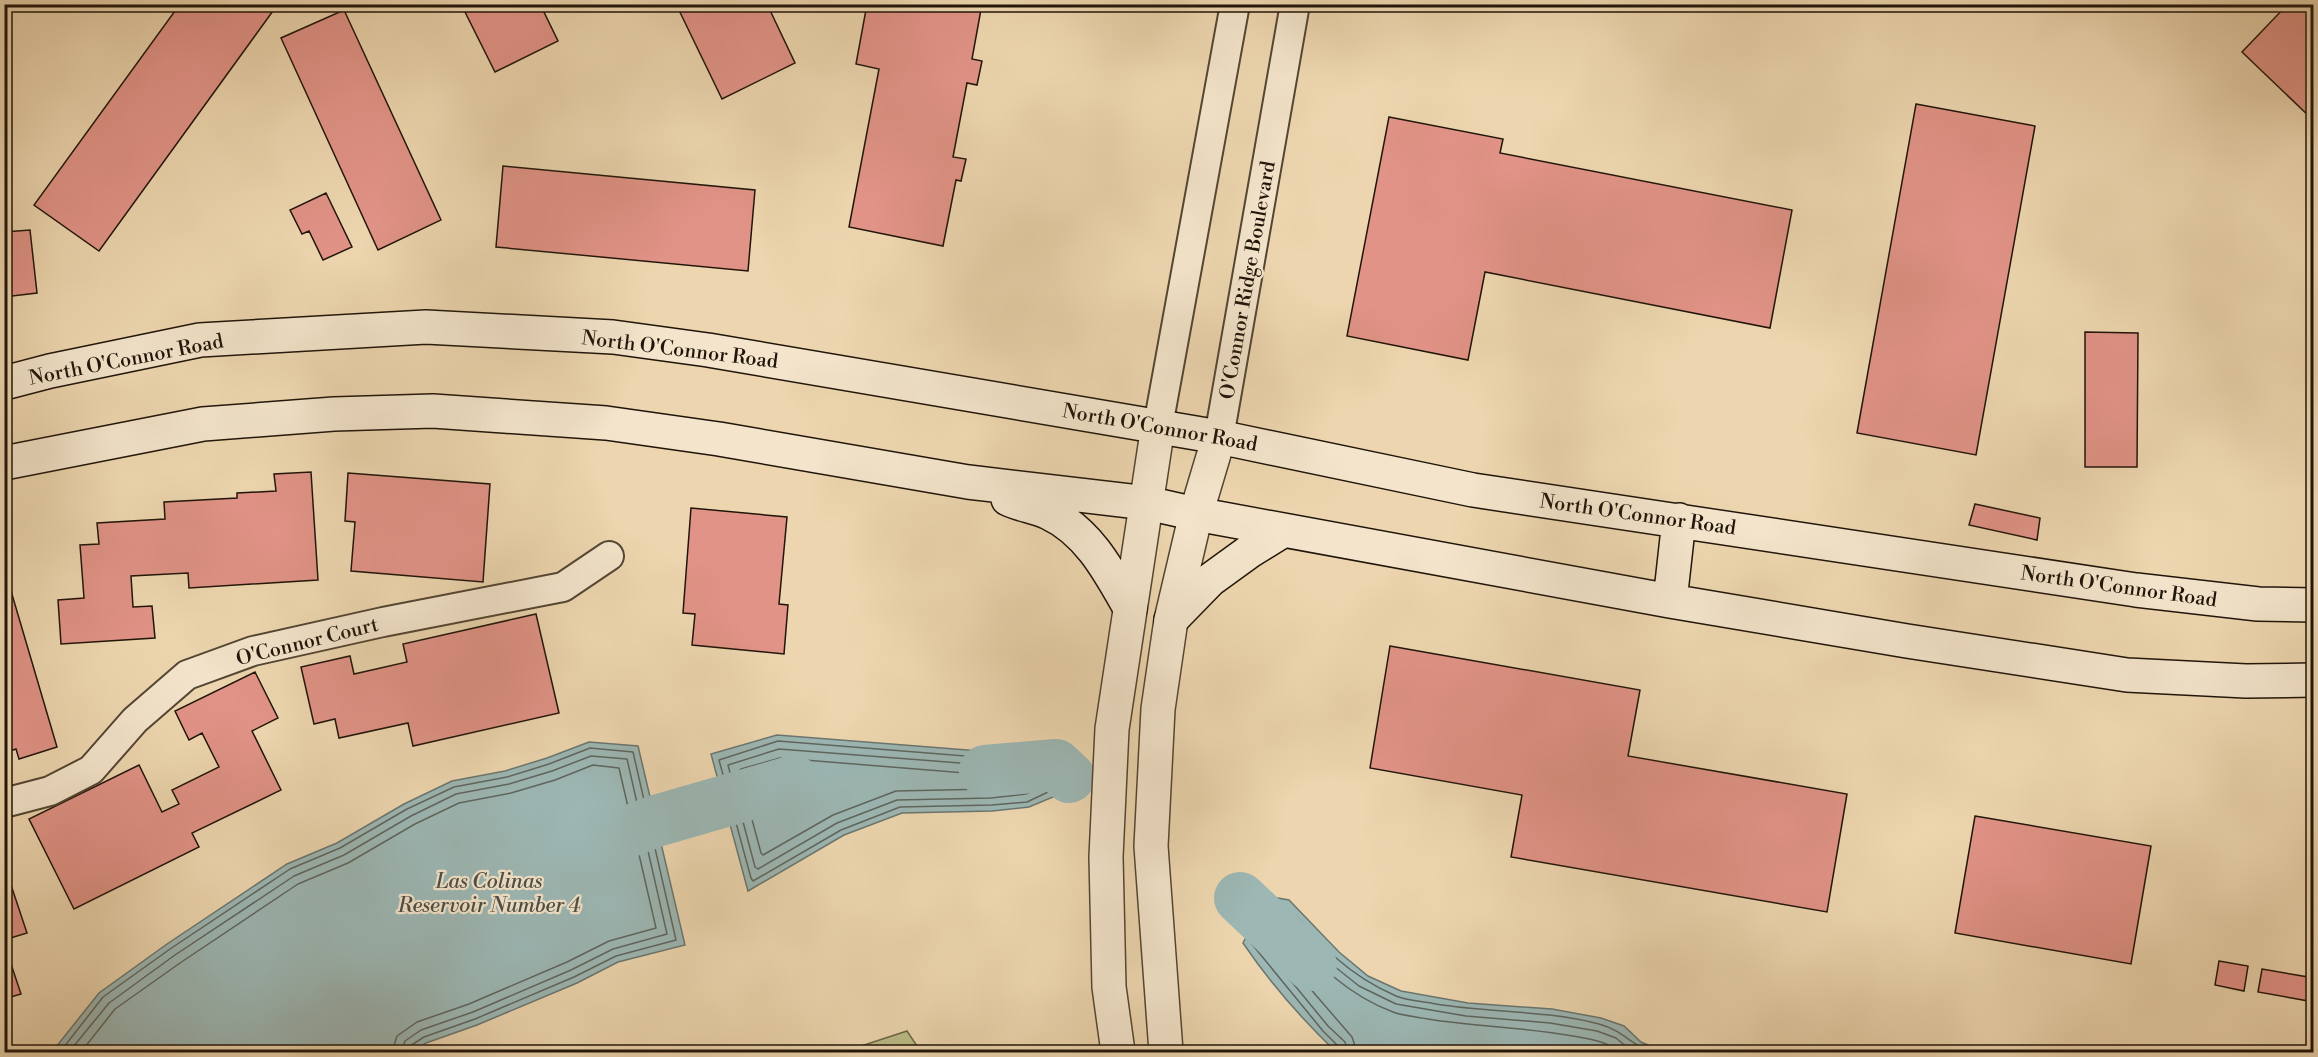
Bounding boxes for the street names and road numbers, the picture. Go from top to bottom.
street label: O'Connor Ridge Boulevard [1215,159,1282,401]
street label: North O'Connor Road [580,326,780,375]
street label: North O'Connor Road [27,329,226,392]
street label: North O'Connor Road [1060,399,1260,458]
street label: North O'Connor Road [1538,489,1738,542]
street label: North O'Connor Road [2019,561,2219,614]
street label: O'Connor Court [234,613,381,672]

